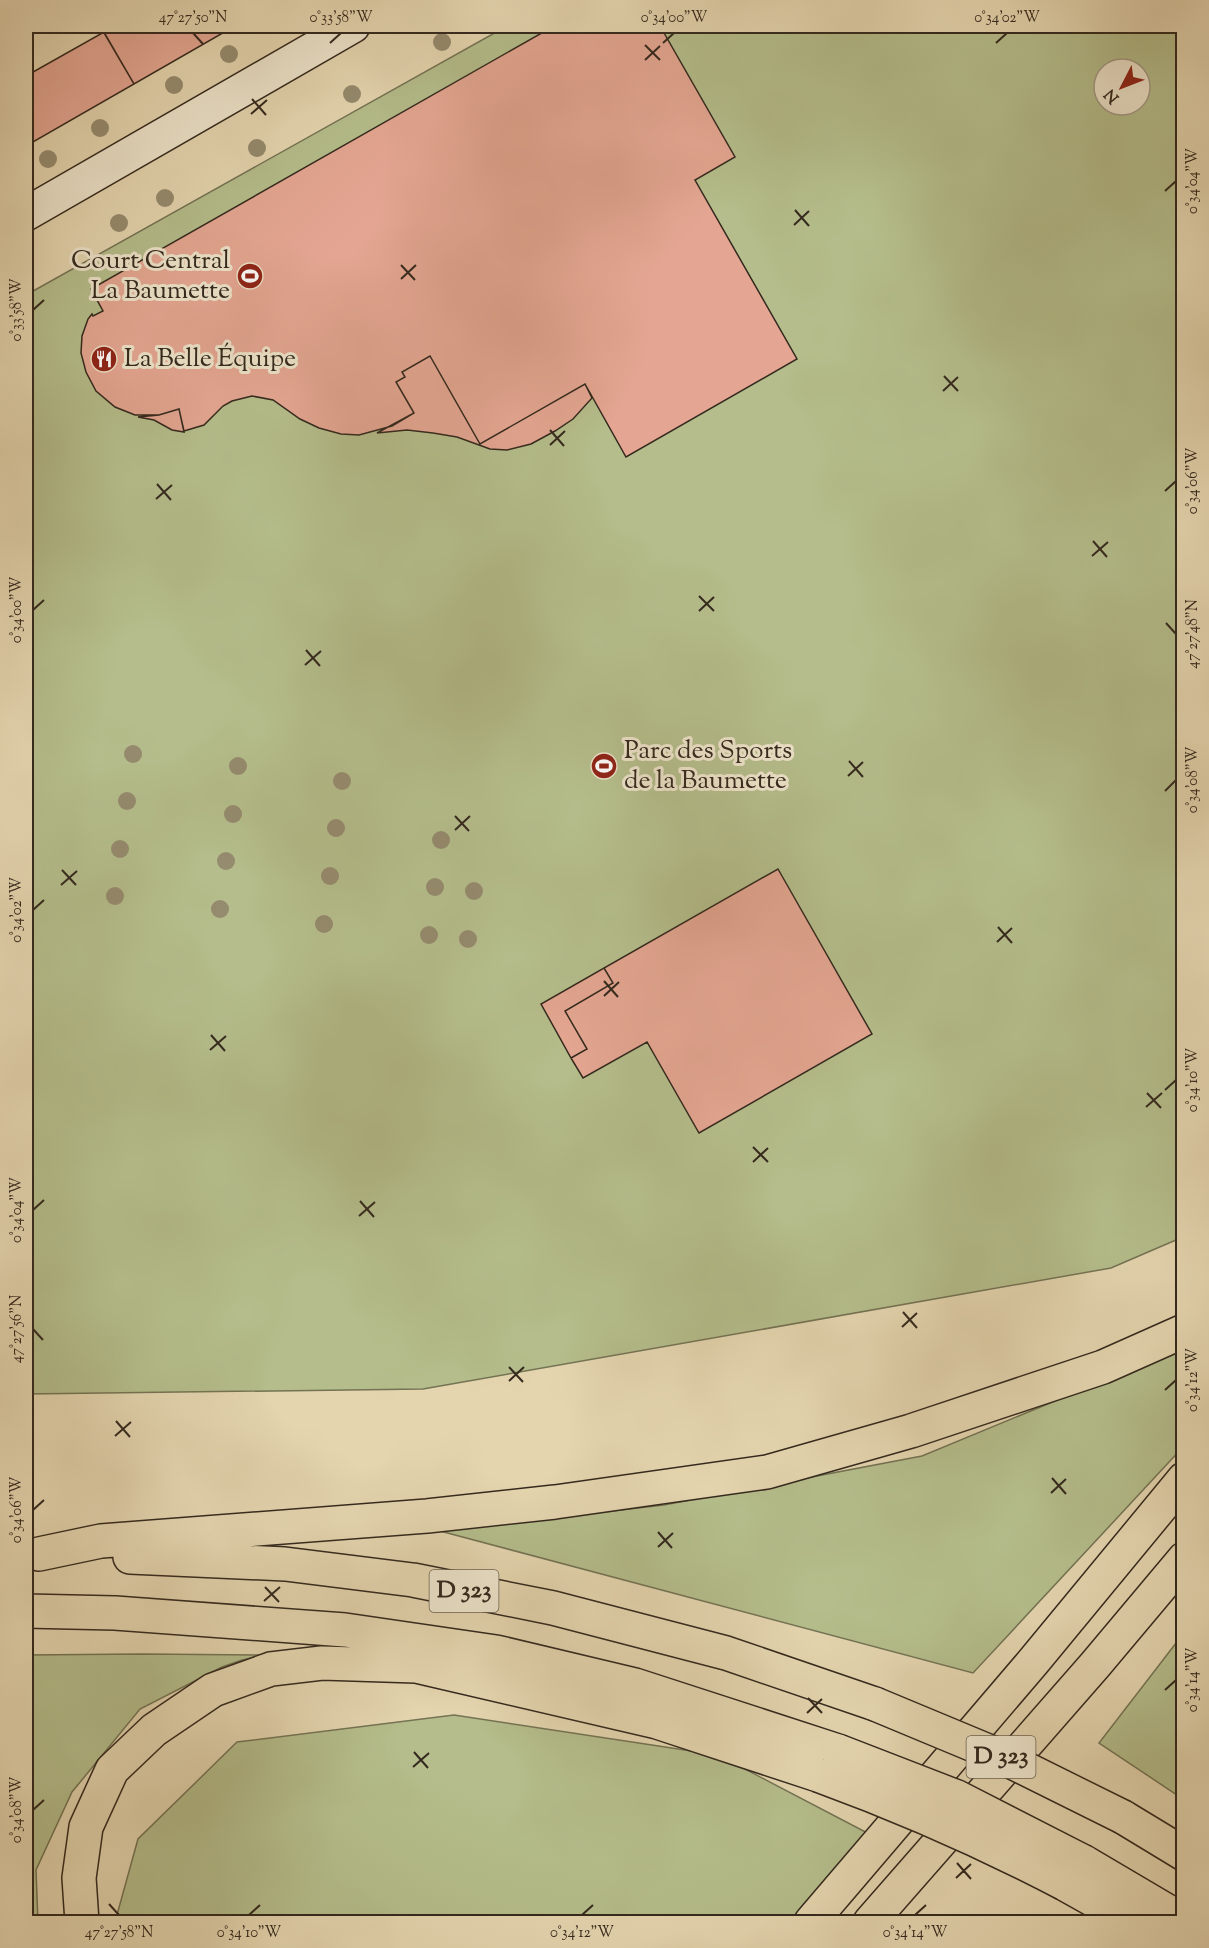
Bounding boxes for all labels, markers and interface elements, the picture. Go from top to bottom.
text: 47°27'50"N [159,8,227,29]
text: 0°33'58"W [309,8,373,29]
text: 0°34'00"W [641,8,708,29]
text: 0°34'02"W [974,8,1040,29]
north arrow [1092,57,1152,117]
text: N [1100,83,1126,108]
text: 0°34'04"W [1183,148,1204,214]
place label: Court Central La Baumette [71,243,230,310]
sports icon: Court Central La Baumette [235,261,265,291]
text: 0°33'58"W [7,278,28,342]
place label: La Belle Équipe [124,341,296,378]
restaurant icon: La Belle Équipe [89,344,119,374]
text: 0°34'06"W [1183,447,1204,514]
text: 0°34'00"W [7,576,28,643]
text: 47°27'48"N [1183,599,1204,669]
place label: Parc des Sports de la Baumette [624,733,792,800]
text: 0°34'08"W [1183,746,1204,813]
sports icon: Parc des Sports de la Baumette [589,751,619,781]
text: 0°34'02"W [7,877,28,943]
text: 0°34'10"W [1183,1047,1204,1112]
text: 0°34'04"W [7,1177,28,1243]
text: 47°27'56"N [7,1295,28,1363]
text: 0°34'12"W [1183,1348,1204,1412]
text: 0°34'06"W [7,1476,28,1543]
road number: D 323 [430,1570,498,1612]
text: 0°34'14"W [1183,1647,1204,1712]
road number: D 323 [966,1736,1036,1778]
text: 0°34'08"W [7,1776,28,1843]
text: 47°27'58"N [85,1923,153,1944]
text: 0°34'10"W [217,1923,282,1944]
text: 0°34'12"W [550,1923,614,1944]
text: 0°34'14"W [883,1923,948,1944]

